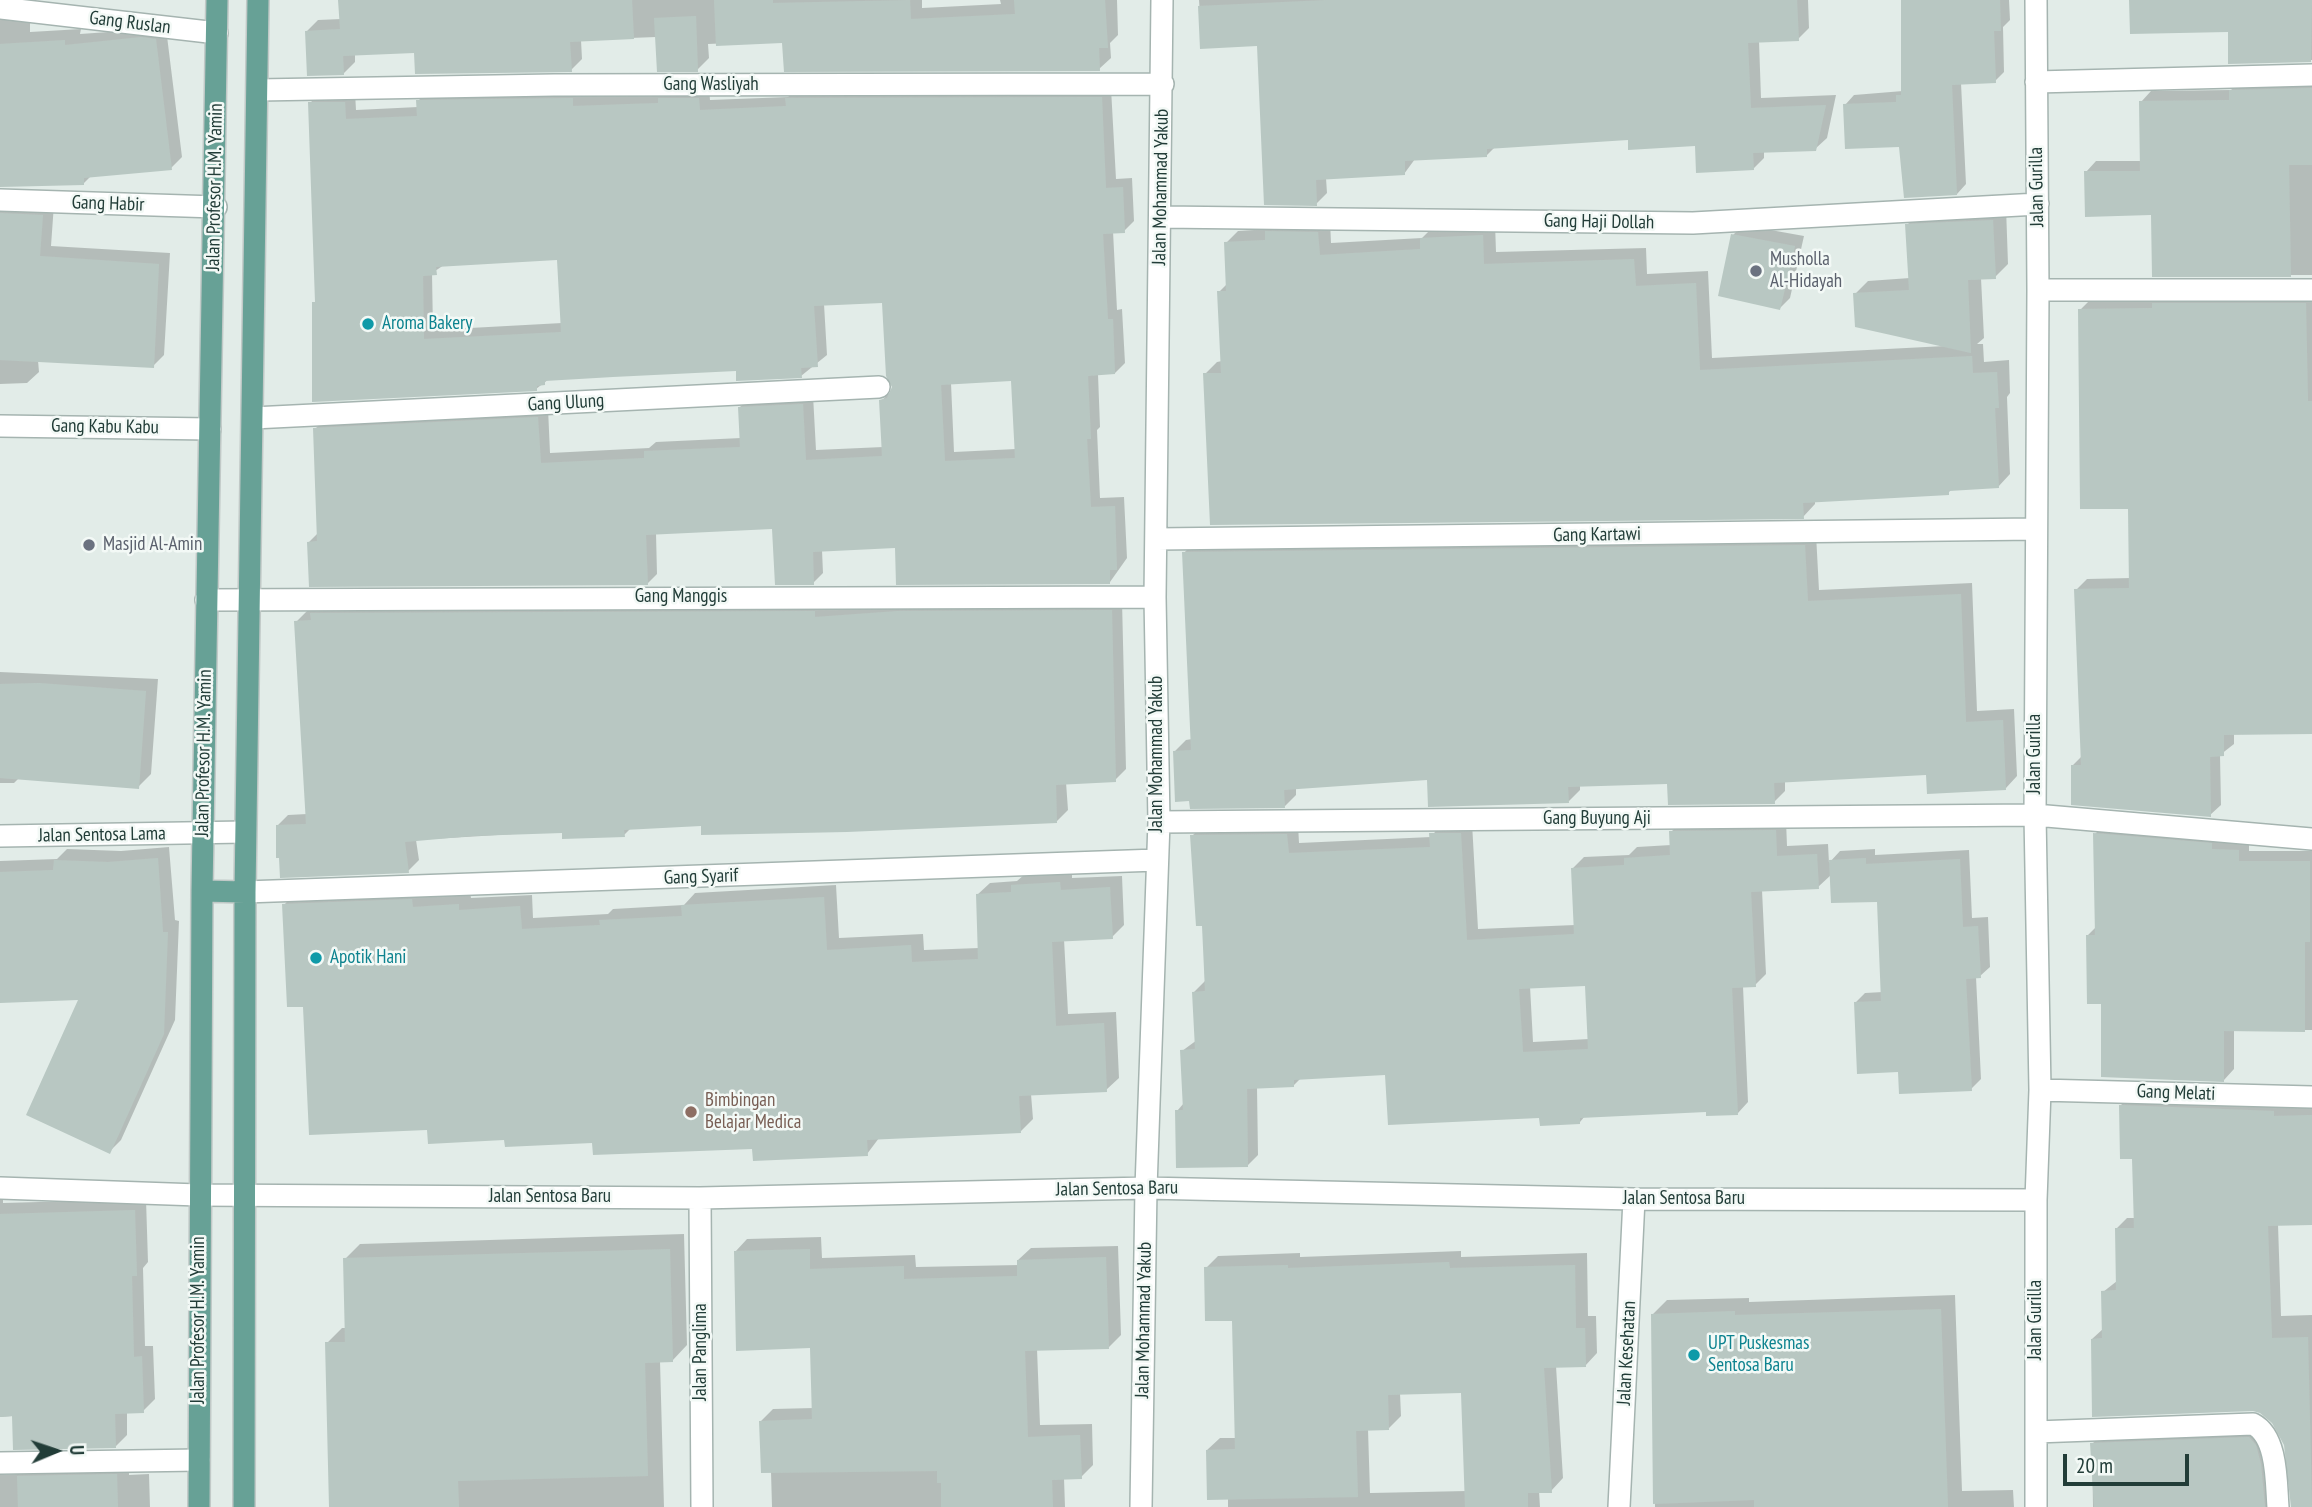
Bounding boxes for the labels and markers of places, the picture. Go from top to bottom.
place label: Musholla Al-Hidayah [1770,249,1842,293]
marker: Musholla Al-Hidayah [1748,263,1764,279]
place label: Aroma Bakery [382,313,472,335]
marker: Aroma Bakery [360,316,376,332]
place label: Masjid Al-Amin [103,534,202,556]
marker: Masjid Al-Amin [81,537,97,553]
place label: Apotik Hani [330,947,406,969]
marker: Apotik Hani [308,950,324,966]
place label: Bimbingan Belajar Medica [705,1090,801,1134]
marker: Bimbingan Belajar Medica [683,1104,699,1120]
place label: UPT Puskesmas Sentosa Baru [1708,1333,1809,1377]
marker: UPT Puskesmas Sentosa Baru [1686,1347,1702,1363]

